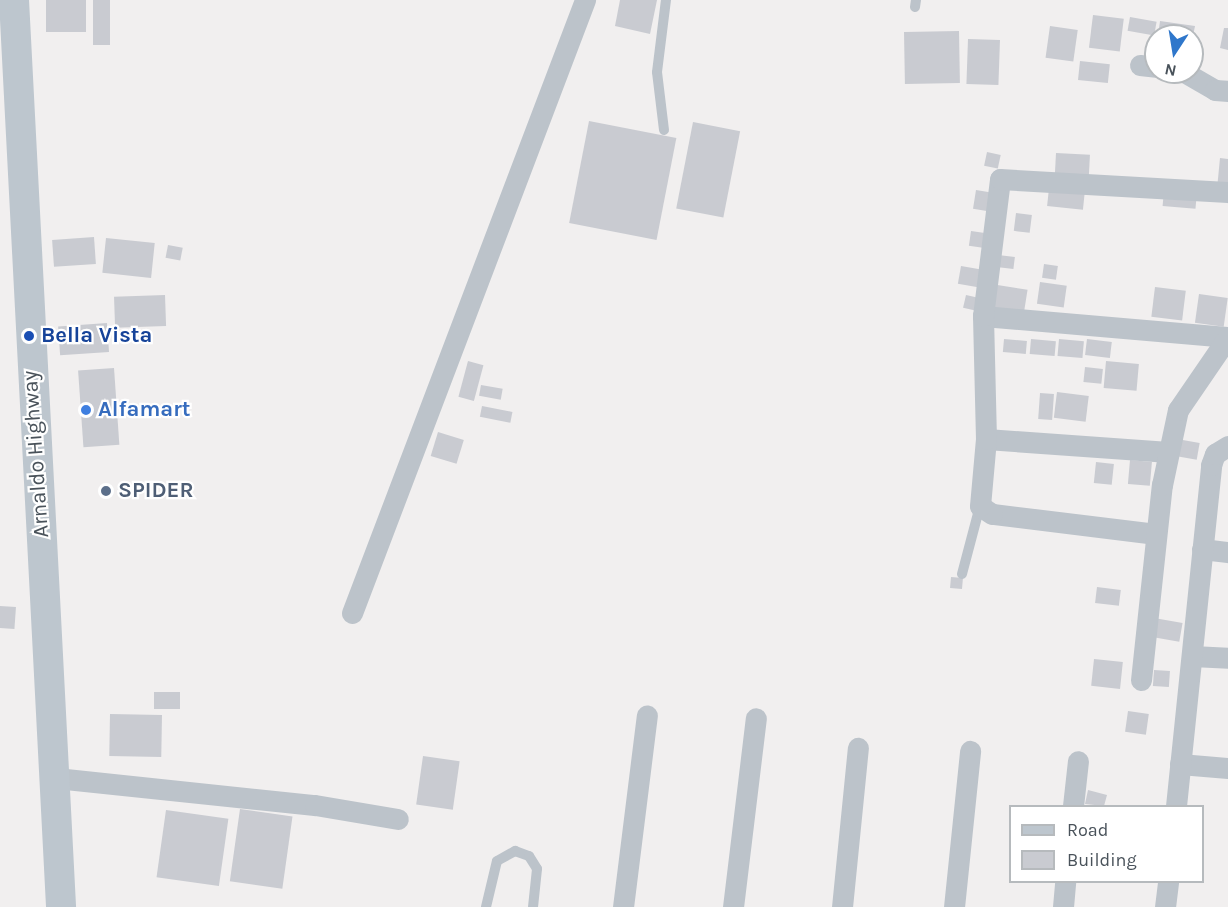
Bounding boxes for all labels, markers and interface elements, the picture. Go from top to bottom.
north arrow [1144,24,1204,84]
text: N [1163,60,1178,81]
place label: Bella Vista [41,323,152,349]
marker: Bella Vista [22,329,36,343]
street label: Arnaldo Highway [17,369,55,539]
place label: Alfamart [98,397,190,423]
marker: Alfamart [79,403,93,417]
place label: SPIDER [118,478,194,504]
marker: SPIDER [99,484,113,498]
legend [1009,805,1204,883]
text: Road [1067,819,1108,841]
text: Building [1067,849,1137,871]

